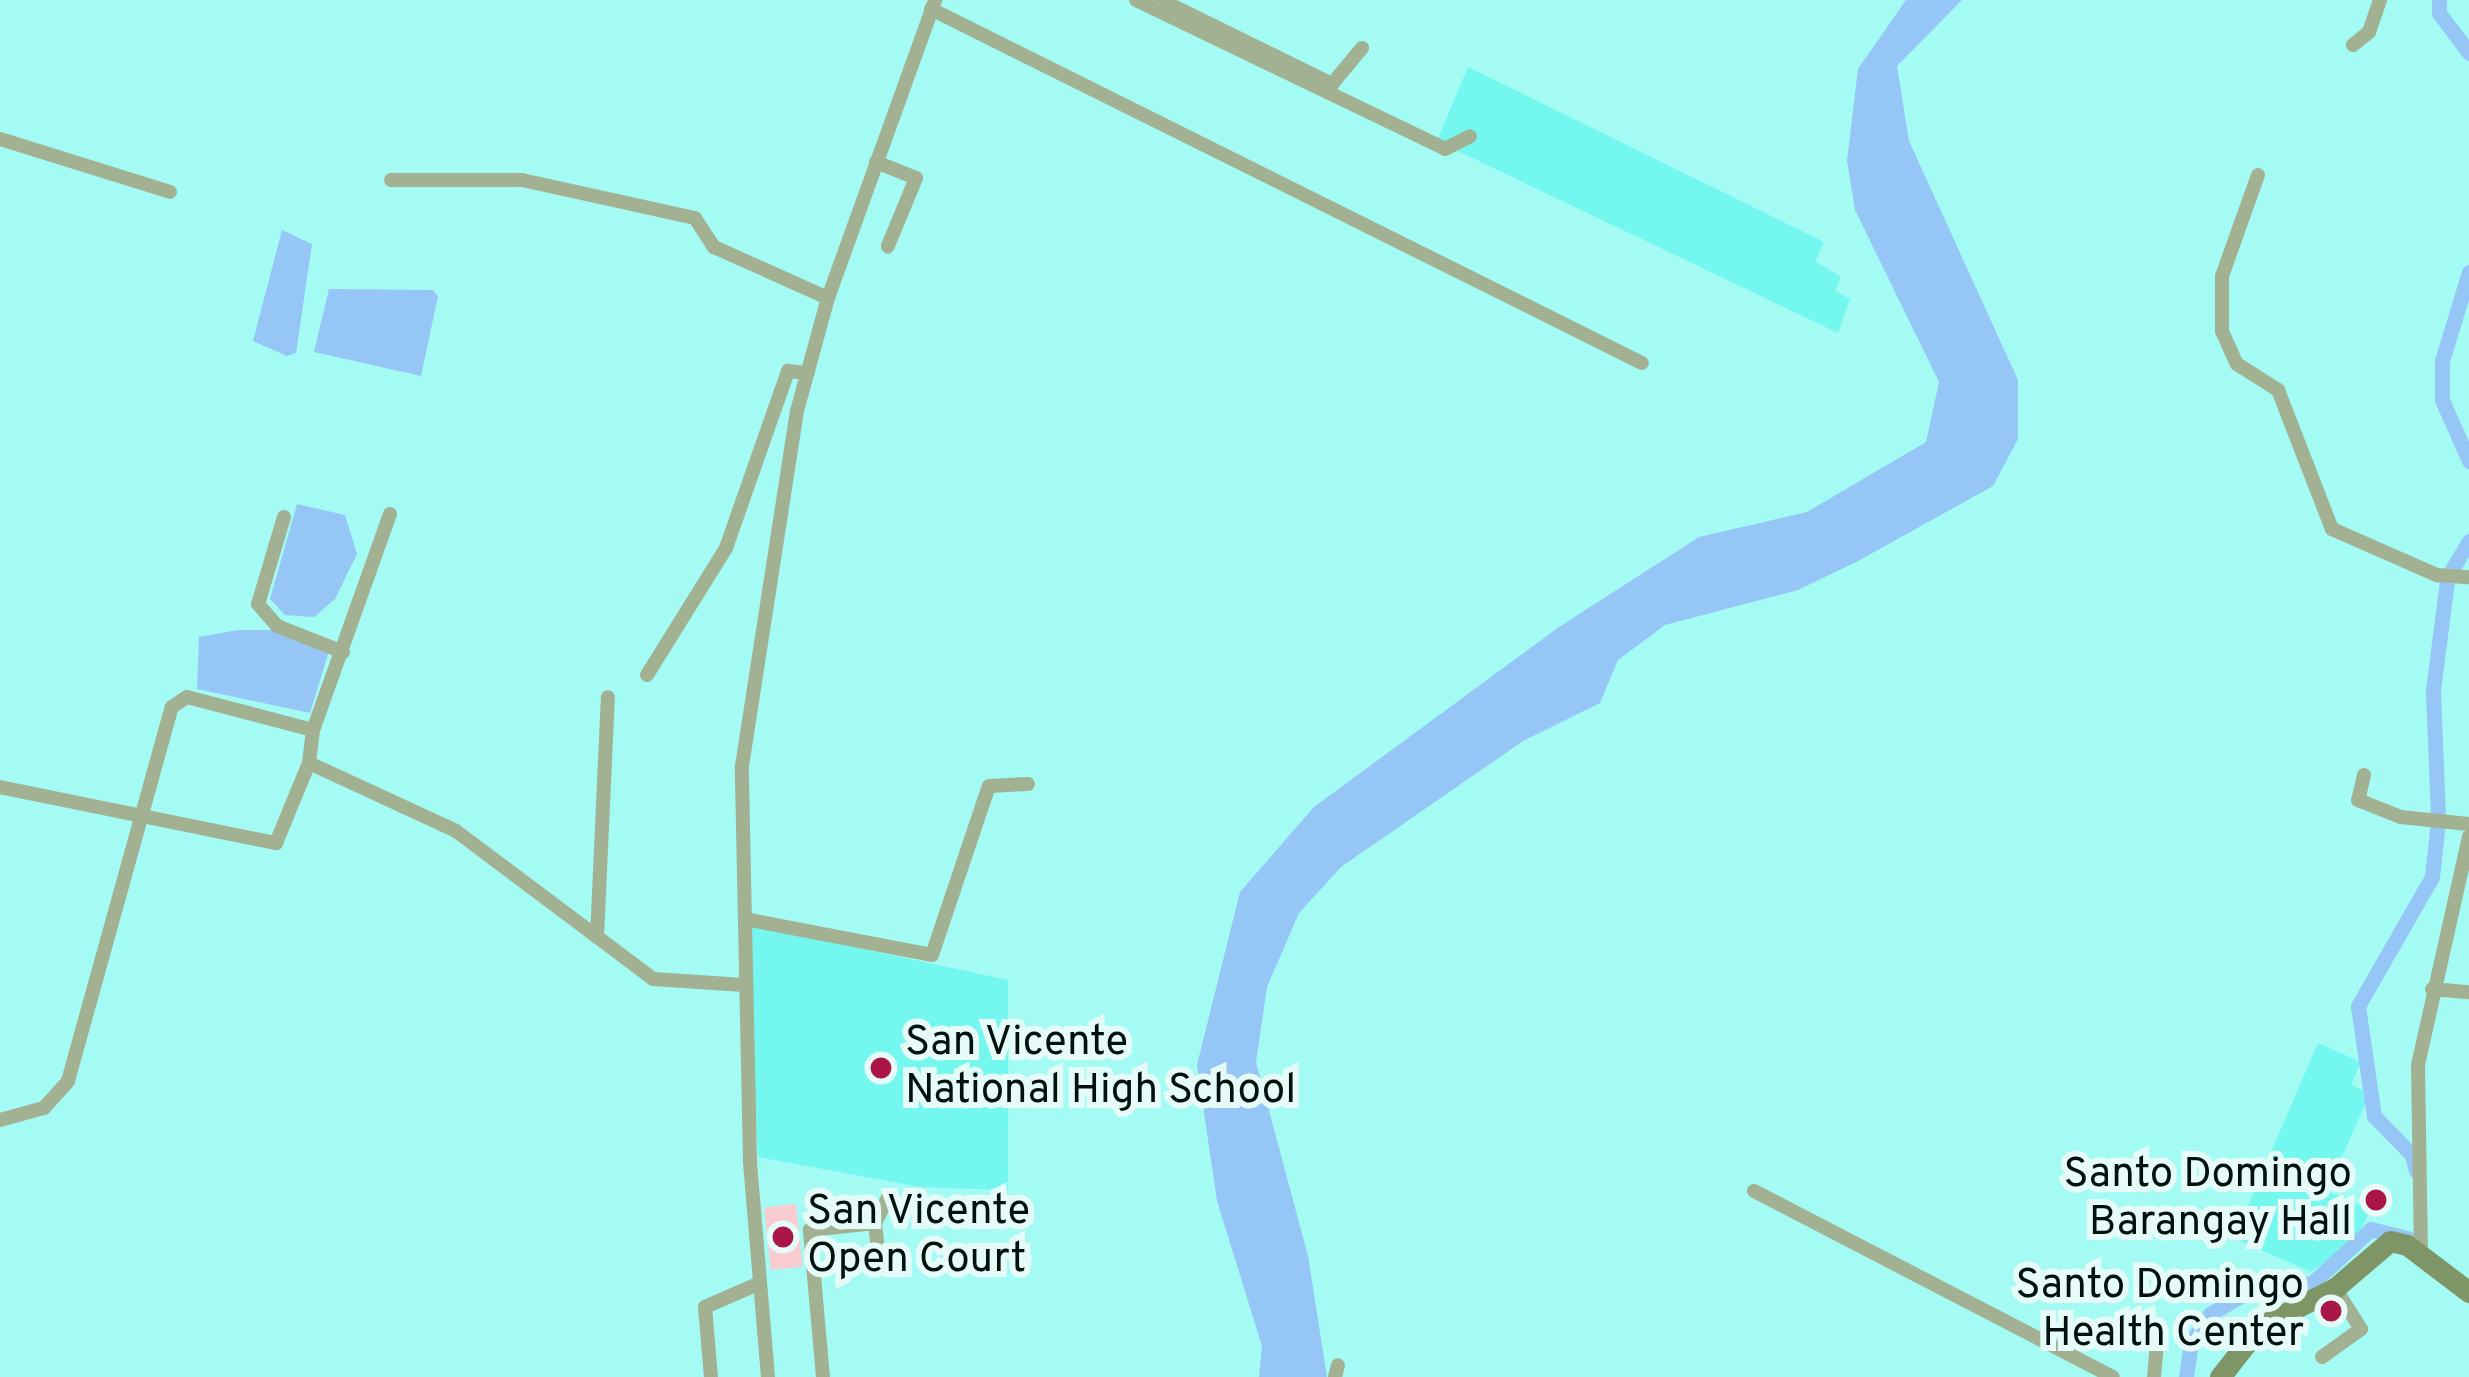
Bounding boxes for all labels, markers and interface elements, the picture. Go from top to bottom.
place label: San Vicente National High School [905,1019,1296,1118]
marker: San Vicente National High School [868,1055,894,1081]
place label: Santo Domingo Barangay Hall [2064,1151,2352,1250]
marker: Santo Domingo Barangay Hall [2363,1187,2389,1213]
place label: San Vicente Open Court [807,1188,1032,1286]
marker: San Vicente Open Court [770,1224,796,1250]
place label: Santo Domingo Health Center [2016,1262,2304,1360]
marker: Santo Domingo Health Center [2315,1295,2347,1327]

